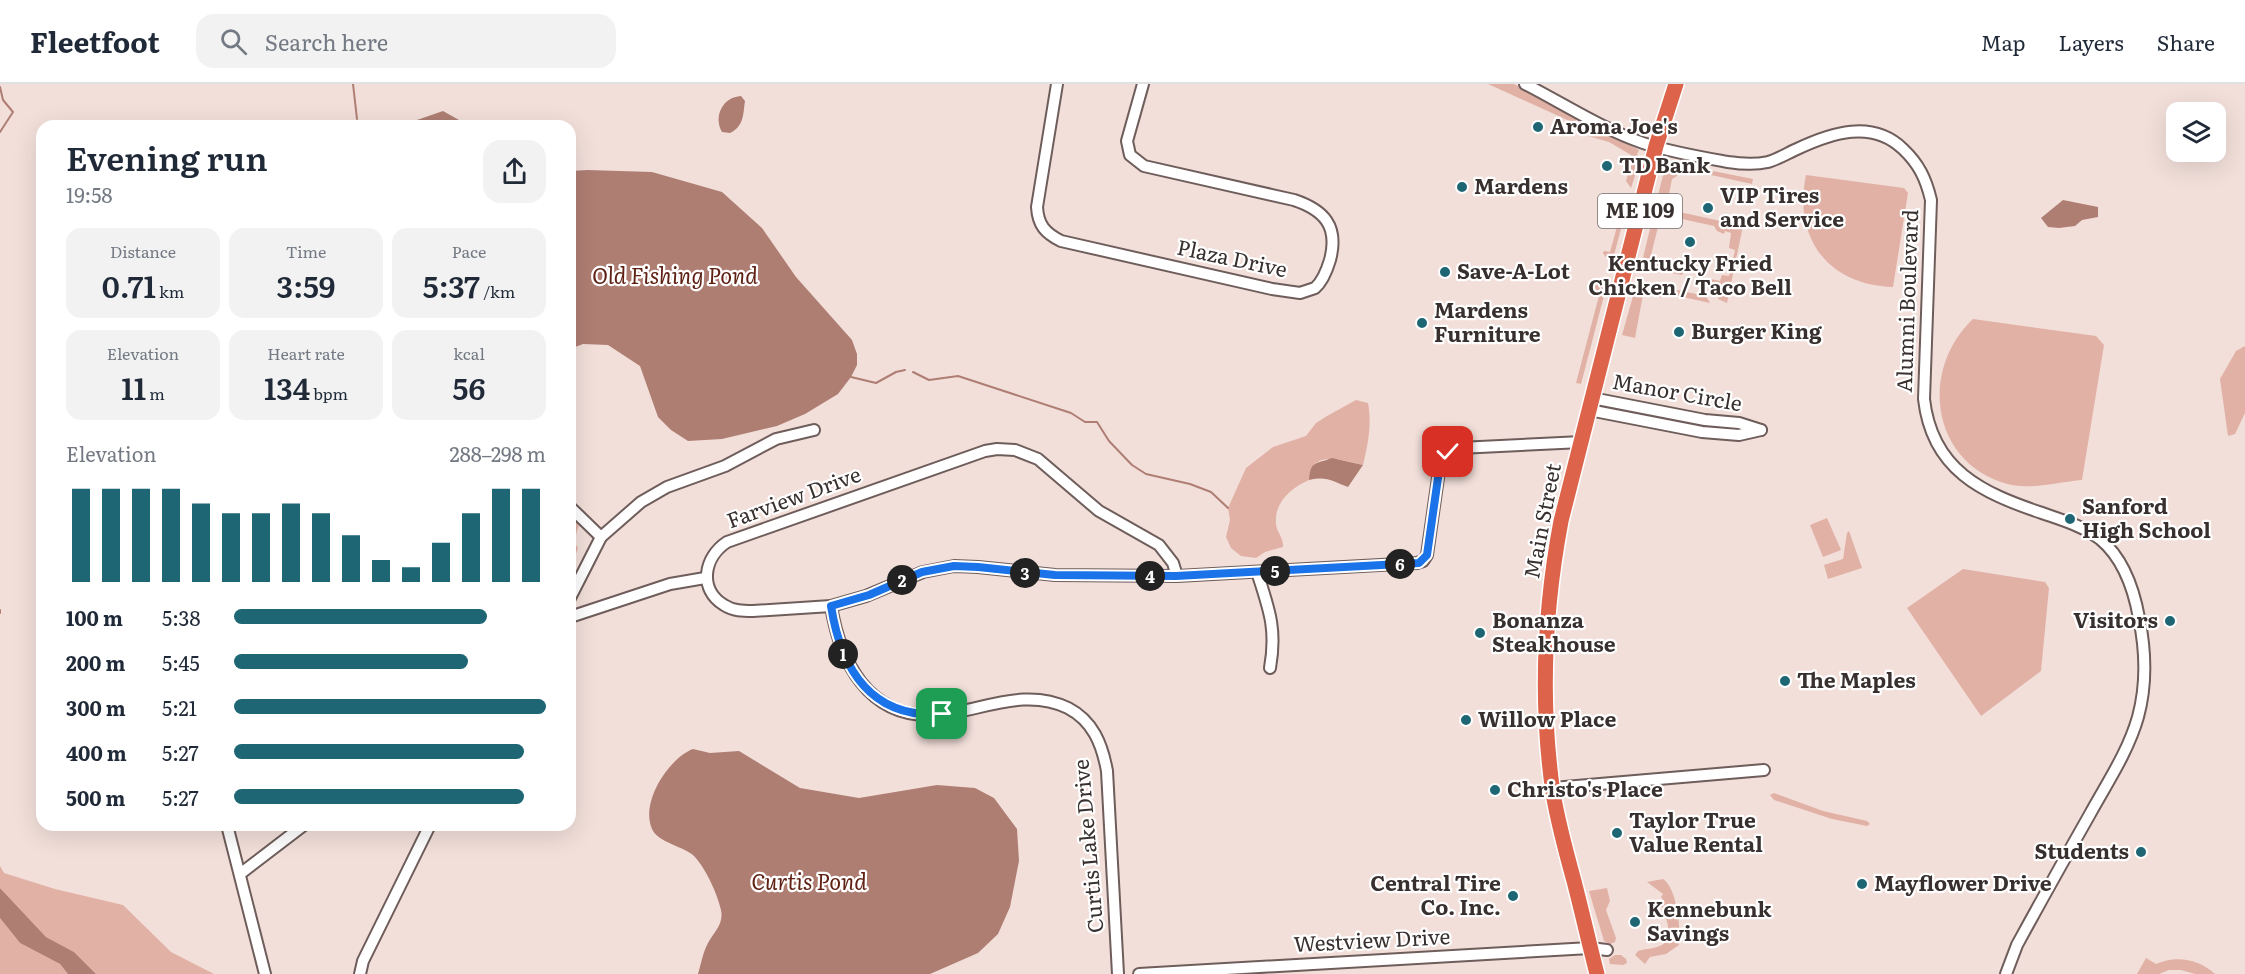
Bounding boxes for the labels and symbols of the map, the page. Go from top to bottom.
place label: Aroma Joe's [1550,109,1678,140]
marker: Aroma Joe's [1531,120,1545,134]
place label: TD Bank [1619,148,1711,179]
marker: TD Bank [1600,159,1614,173]
place label: Mardens [1474,169,1568,200]
place label: VIP Tires and Service [1720,178,1844,233]
marker: Mardens [1455,180,1469,194]
road number: ME 109 [1598,194,1682,228]
marker: VIP Tires and Service [1701,201,1715,215]
street label: Alumni Boulevard [1887,209,1924,393]
street label: Plaza Drive [1175,230,1291,283]
marker: Kentucky Fried Chicken / Taco Bell [1683,235,1697,249]
place label: Kentucky Fried Chicken / Taco Bell [1588,246,1792,301]
place label: Save-A-Lot [1457,254,1571,285]
water label: Old Fishing Pond [592,258,758,291]
marker: Save-A-Lot [1438,265,1452,279]
place label: Mardens Furniture [1434,293,1541,348]
place label: Burger King [1691,314,1822,345]
marker: Mardens Furniture [1415,316,1429,330]
marker: Burger King [1672,325,1686,339]
street label: Manor Circle [1610,364,1745,417]
pin [1422,426,1473,477]
street label: Farview Drive [722,457,865,534]
street label: Main Street [1514,460,1567,581]
place label: Sanford High School [2082,489,2211,544]
marker: Sanford High School [2063,512,2077,526]
pin: 6 [1385,549,1415,579]
pin: 5 [1260,556,1290,586]
pin: 3 [1010,558,1040,588]
pin: 4 [1135,561,1165,591]
pin: 2 [887,565,917,595]
place label: Bonanza Steakhouse [1492,603,1616,658]
place label: Visitors [2073,603,2158,634]
marker: Visitors [2163,614,2177,628]
marker: Bonanza Steakhouse [1473,626,1487,640]
pin: 1 [828,639,858,669]
place label: The Maples [1797,663,1916,694]
marker: The Maples [1778,674,1792,688]
pin [916,688,967,739]
place label: Willow Place [1478,702,1616,733]
marker: Willow Place [1459,713,1473,727]
street label: Curtis Lake Drive [1063,758,1110,934]
place label: Christo's Place [1507,772,1663,803]
marker: Christo's Place [1488,783,1502,797]
place label: Taylor True Value Rental [1629,803,1763,858]
marker: Taylor True Value Rental [1610,826,1624,840]
place label: Students [2034,834,2129,865]
marker: Students [2134,845,2148,859]
water label: Curtis Pond [751,864,867,897]
place label: Central Tire Co. Inc. [1370,866,1501,921]
place label: Mayflower Drive [1874,866,2052,897]
marker: Mayflower Drive [1855,877,1869,891]
marker: Central Tire Co. Inc. [1506,889,1520,903]
place label: Kennebunk Savings [1647,892,1772,947]
marker: Kennebunk Savings [1628,915,1642,929]
street label: Westview Drive [1293,919,1451,958]

